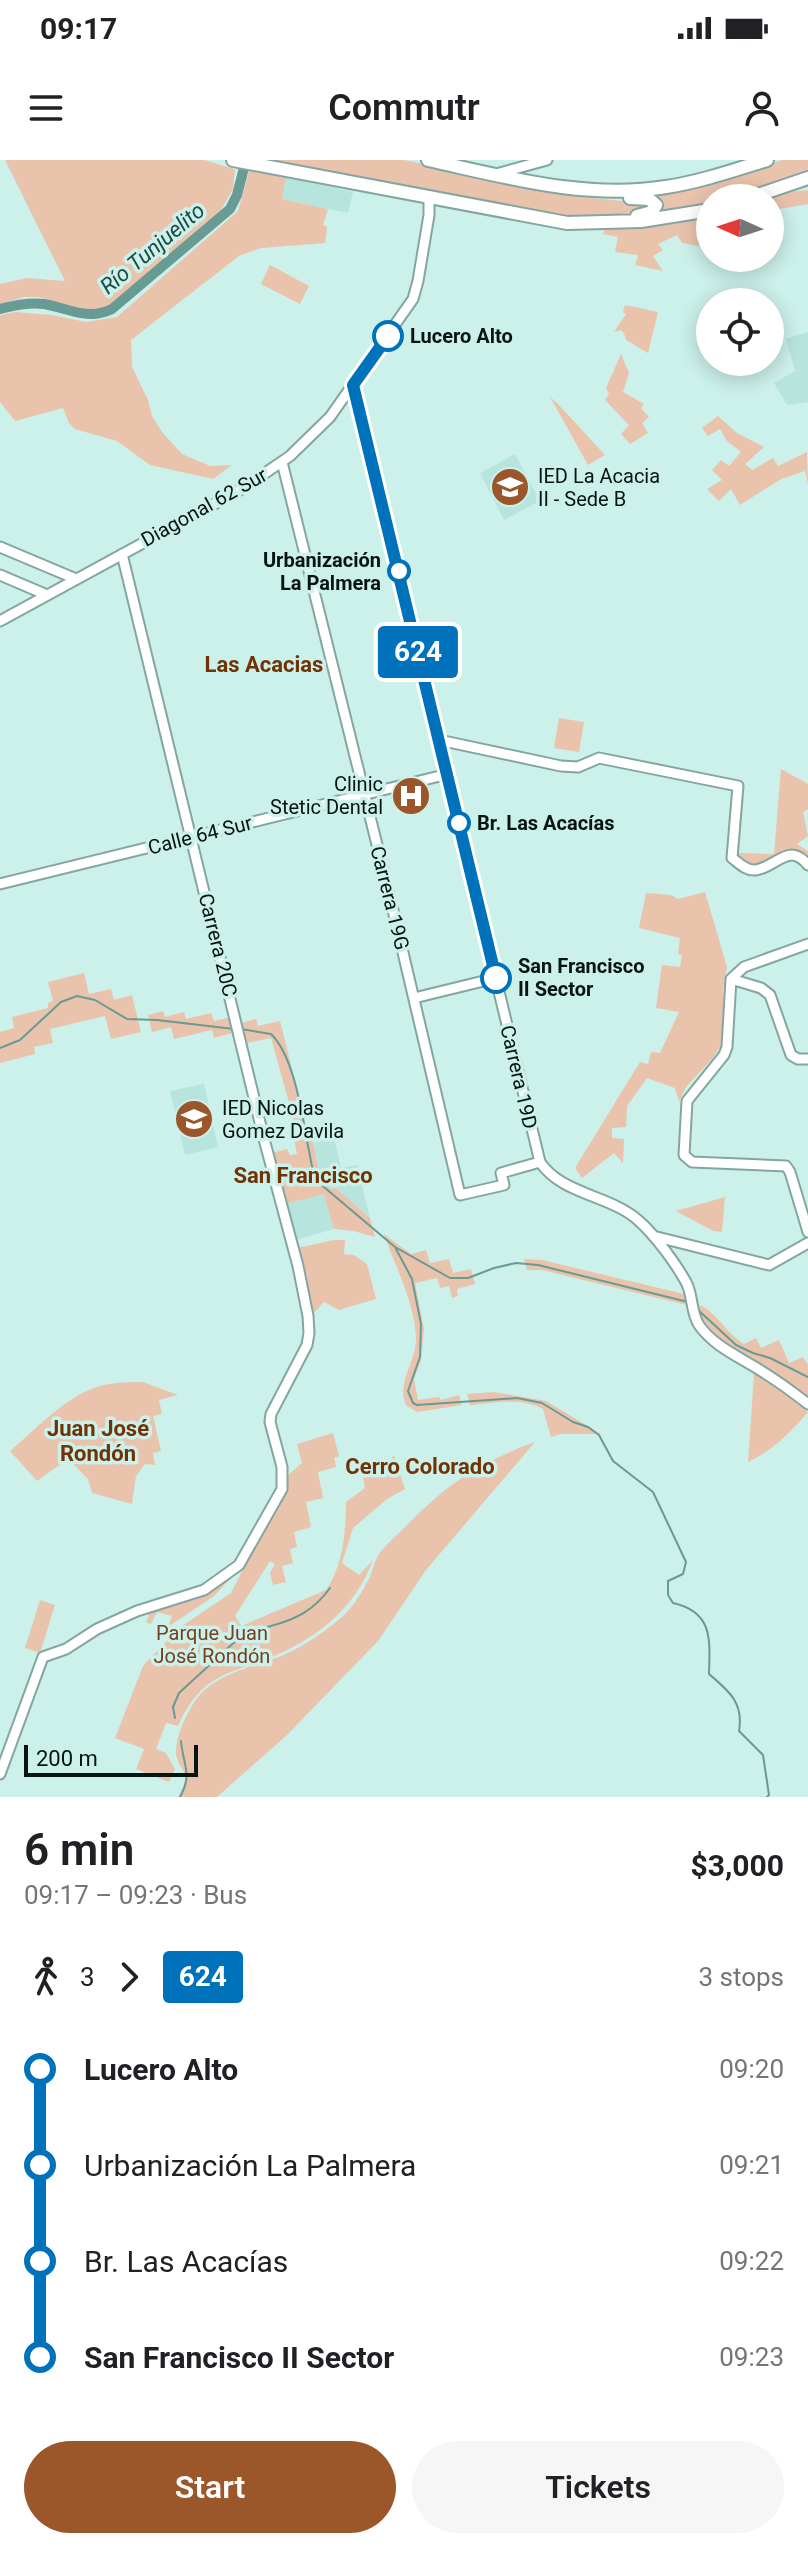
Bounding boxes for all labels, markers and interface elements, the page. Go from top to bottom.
text: 09:17 [40,11,117,46]
icon: menu [24,86,68,130]
icon: person [740,86,784,130]
text: Commutr [328,87,480,129]
north arrow [696,184,784,272]
map controls [696,184,784,376]
water label: Río Tunjuelito [95,198,210,299]
button: locate [696,288,784,376]
marker: Lucero Alto [373,321,403,351]
place label: Lucero Alto [410,324,513,348]
street label: Diagonal 62 Sur [137,462,271,552]
place label: IED La Acacia II - Sede B [538,464,660,511]
school or university icon: IED La Acacia II - Sede B [489,466,531,508]
place label: Urbanización La Palmera [263,548,381,595]
marker: Urbanización La Palmera [388,560,410,582]
line badge: 624 [372,626,464,678]
text: 624 [394,635,442,668]
district label: Las Acacias [205,652,323,677]
place label: Clinic Stetic Dental [270,772,383,819]
hospital icon: Clinic Stetic Dental [390,775,432,817]
street label: Calle 64 Sur [146,810,255,860]
place label: Br. Las Acacías [477,811,615,835]
marker: Br. Las Acacías [448,812,470,834]
street label: Carrera 19G [366,844,414,952]
street label: Carrera 20C [194,891,242,999]
place label: San Francisco II Sector [518,954,645,1001]
marker: San Francisco II Sector [481,963,511,993]
street label: Carrera 19D [495,1023,543,1131]
place label: IED Nicolas Gomez Davila [222,1096,344,1143]
school or university icon: IED Nicolas Gomez Davila [173,1098,215,1140]
district label: San Francisco [233,1163,373,1188]
district label: Juan José Rondón [47,1416,149,1466]
district label: Cerro Colorado [345,1454,495,1479]
park label: Parque Juan José Rondón [154,1621,270,1668]
scale bar [24,1741,198,1777]
text: 200 m [36,1746,98,1771]
text: 6 min [24,1824,134,1876]
text: $3,000 [691,1848,784,1883]
text: 09:17 – 09:23 · Bus [24,1880,247,1910]
icon: walk [24,1955,68,1999]
icon: forward [107,1955,151,1999]
text: 624 [179,1960,227,1993]
text: 3 [80,1962,95,1992]
text: 3 stops [698,1962,784,1992]
text: Lucero Alto [84,2052,238,2087]
text: 09:20 [719,2054,784,2084]
text: Urbanización La Palmera [84,2148,416,2183]
text: 09:21 [719,2150,784,2180]
text: Br. Las Acacías [84,2244,288,2279]
text: 09:22 [719,2246,784,2276]
text: San Francisco II Sector [84,2340,394,2375]
text: 09:23 [719,2342,784,2372]
button: Start [24,2441,396,2533]
button: Tickets [412,2441,784,2533]

